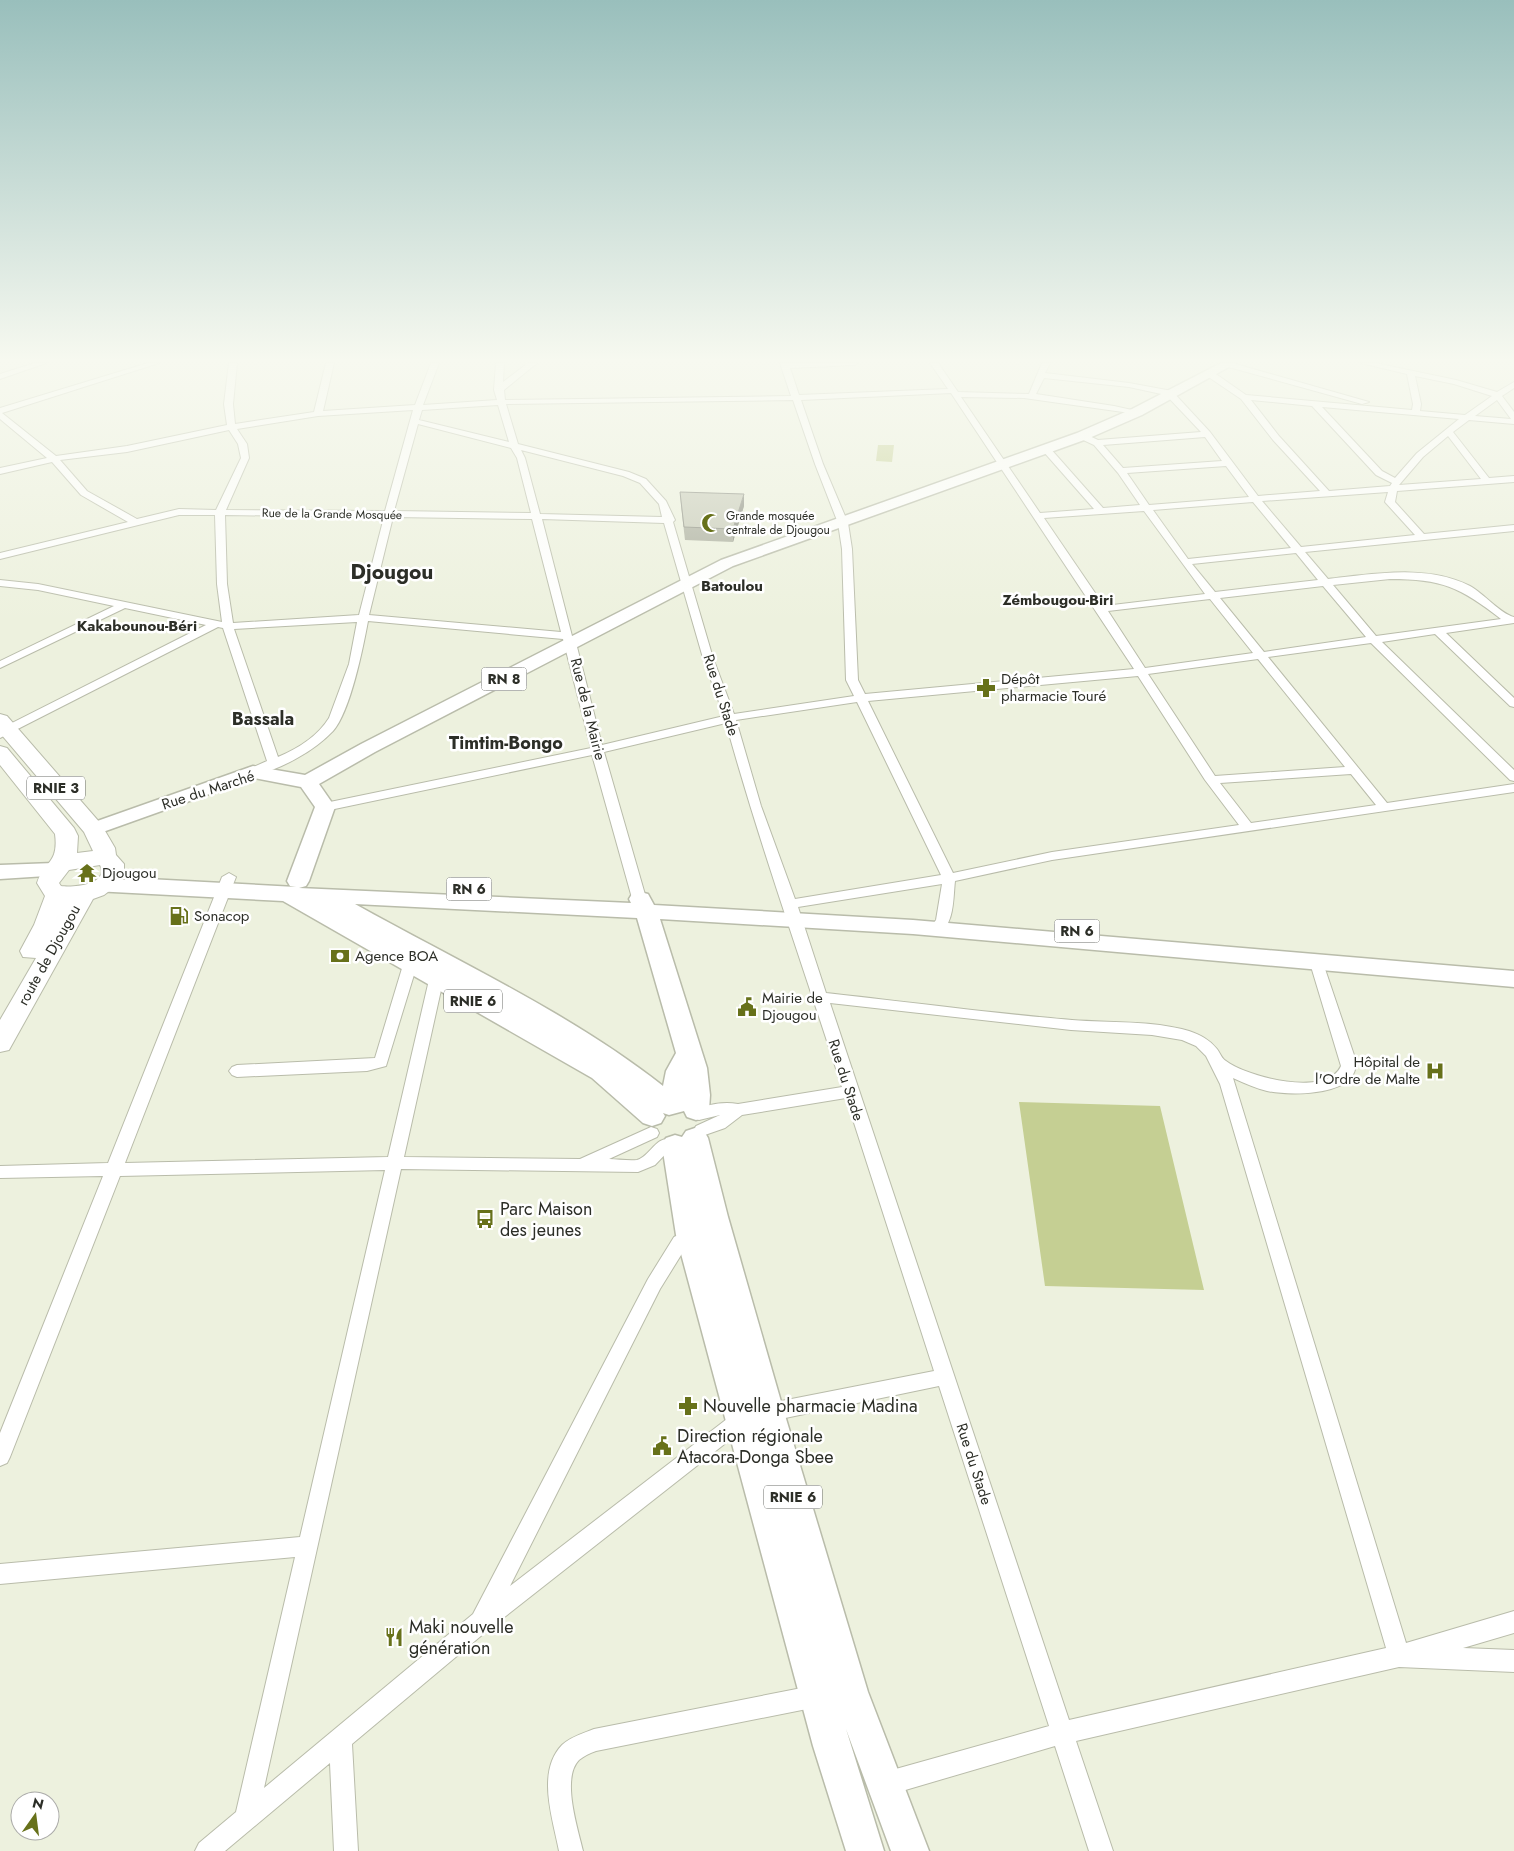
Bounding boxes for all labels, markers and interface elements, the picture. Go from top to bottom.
street label: Rue de la Grande Mosquée [262,504,402,524]
place label: Grande mosquée centrale de Djougou [726,507,830,539]
mosque icon: Grande mosquée centrale de Djougou [700,512,722,534]
district label: Djougou [351,557,433,587]
district label: Batoulou [701,575,763,597]
district label: Zémbougou-Biri [1003,589,1113,611]
district label: Kakabounou-Béri [77,615,197,637]
street label: Rue du Stade [697,651,745,739]
street label: Rue de la Mairie [565,656,611,763]
road number: RN 8 [482,668,526,691]
place label: Dépôt pharmacie Touré [1001,668,1106,707]
pharmacy icon: Dépôt pharmacie Touré [975,677,997,699]
district label: Bassala [232,706,294,732]
district label: Timtim-Bongo [449,730,563,756]
street label: Rue du Marché [159,765,258,815]
road number: RNIE 3 [27,776,85,800]
temple icon: Djougou [76,862,98,884]
place label: Djougou [102,862,157,884]
road number: RN 6 [446,878,492,901]
street label: route de Djougou [12,901,86,1009]
fuel station icon: Sonacop [168,905,190,927]
place label: Sonacop [194,905,250,927]
road number: RN 6 [1054,919,1100,942]
bank icon: Agence BOA [329,945,351,967]
place label: Agence BOA [355,945,438,967]
place label: Mairie de Djougou [762,987,823,1026]
road number: RNIE 6 [444,989,502,1012]
public building icon: Mairie de Djougou [736,996,758,1018]
street label: Rue du Stade [822,1036,870,1124]
place label: Hôpital de l'Ordre de Malte [1315,1051,1420,1090]
hospital icon: Hôpital de l'Ordre de Malte [1424,1060,1446,1082]
place label: Parc Maison des jeunes [500,1196,592,1243]
bus stop icon: Parc Maison des jeunes [474,1208,496,1230]
place label: Nouvelle pharmacie Madina [703,1393,918,1419]
pharmacy icon: Nouvelle pharmacie Madina [677,1395,699,1417]
street label: Rue du Stade [950,1420,998,1508]
place label: Direction régionale Atacora-Donga Sbee [677,1423,833,1470]
public building icon: Direction régionale Atacora-Donga Sbee [651,1435,673,1457]
road number: RNIE 6 [764,1485,822,1508]
place label: Maki nouvelle génération [409,1614,513,1661]
restaurant icon: Maki nouvelle génération [383,1626,405,1648]
north arrow [10,1791,60,1841]
text: N [30,1792,46,1814]

